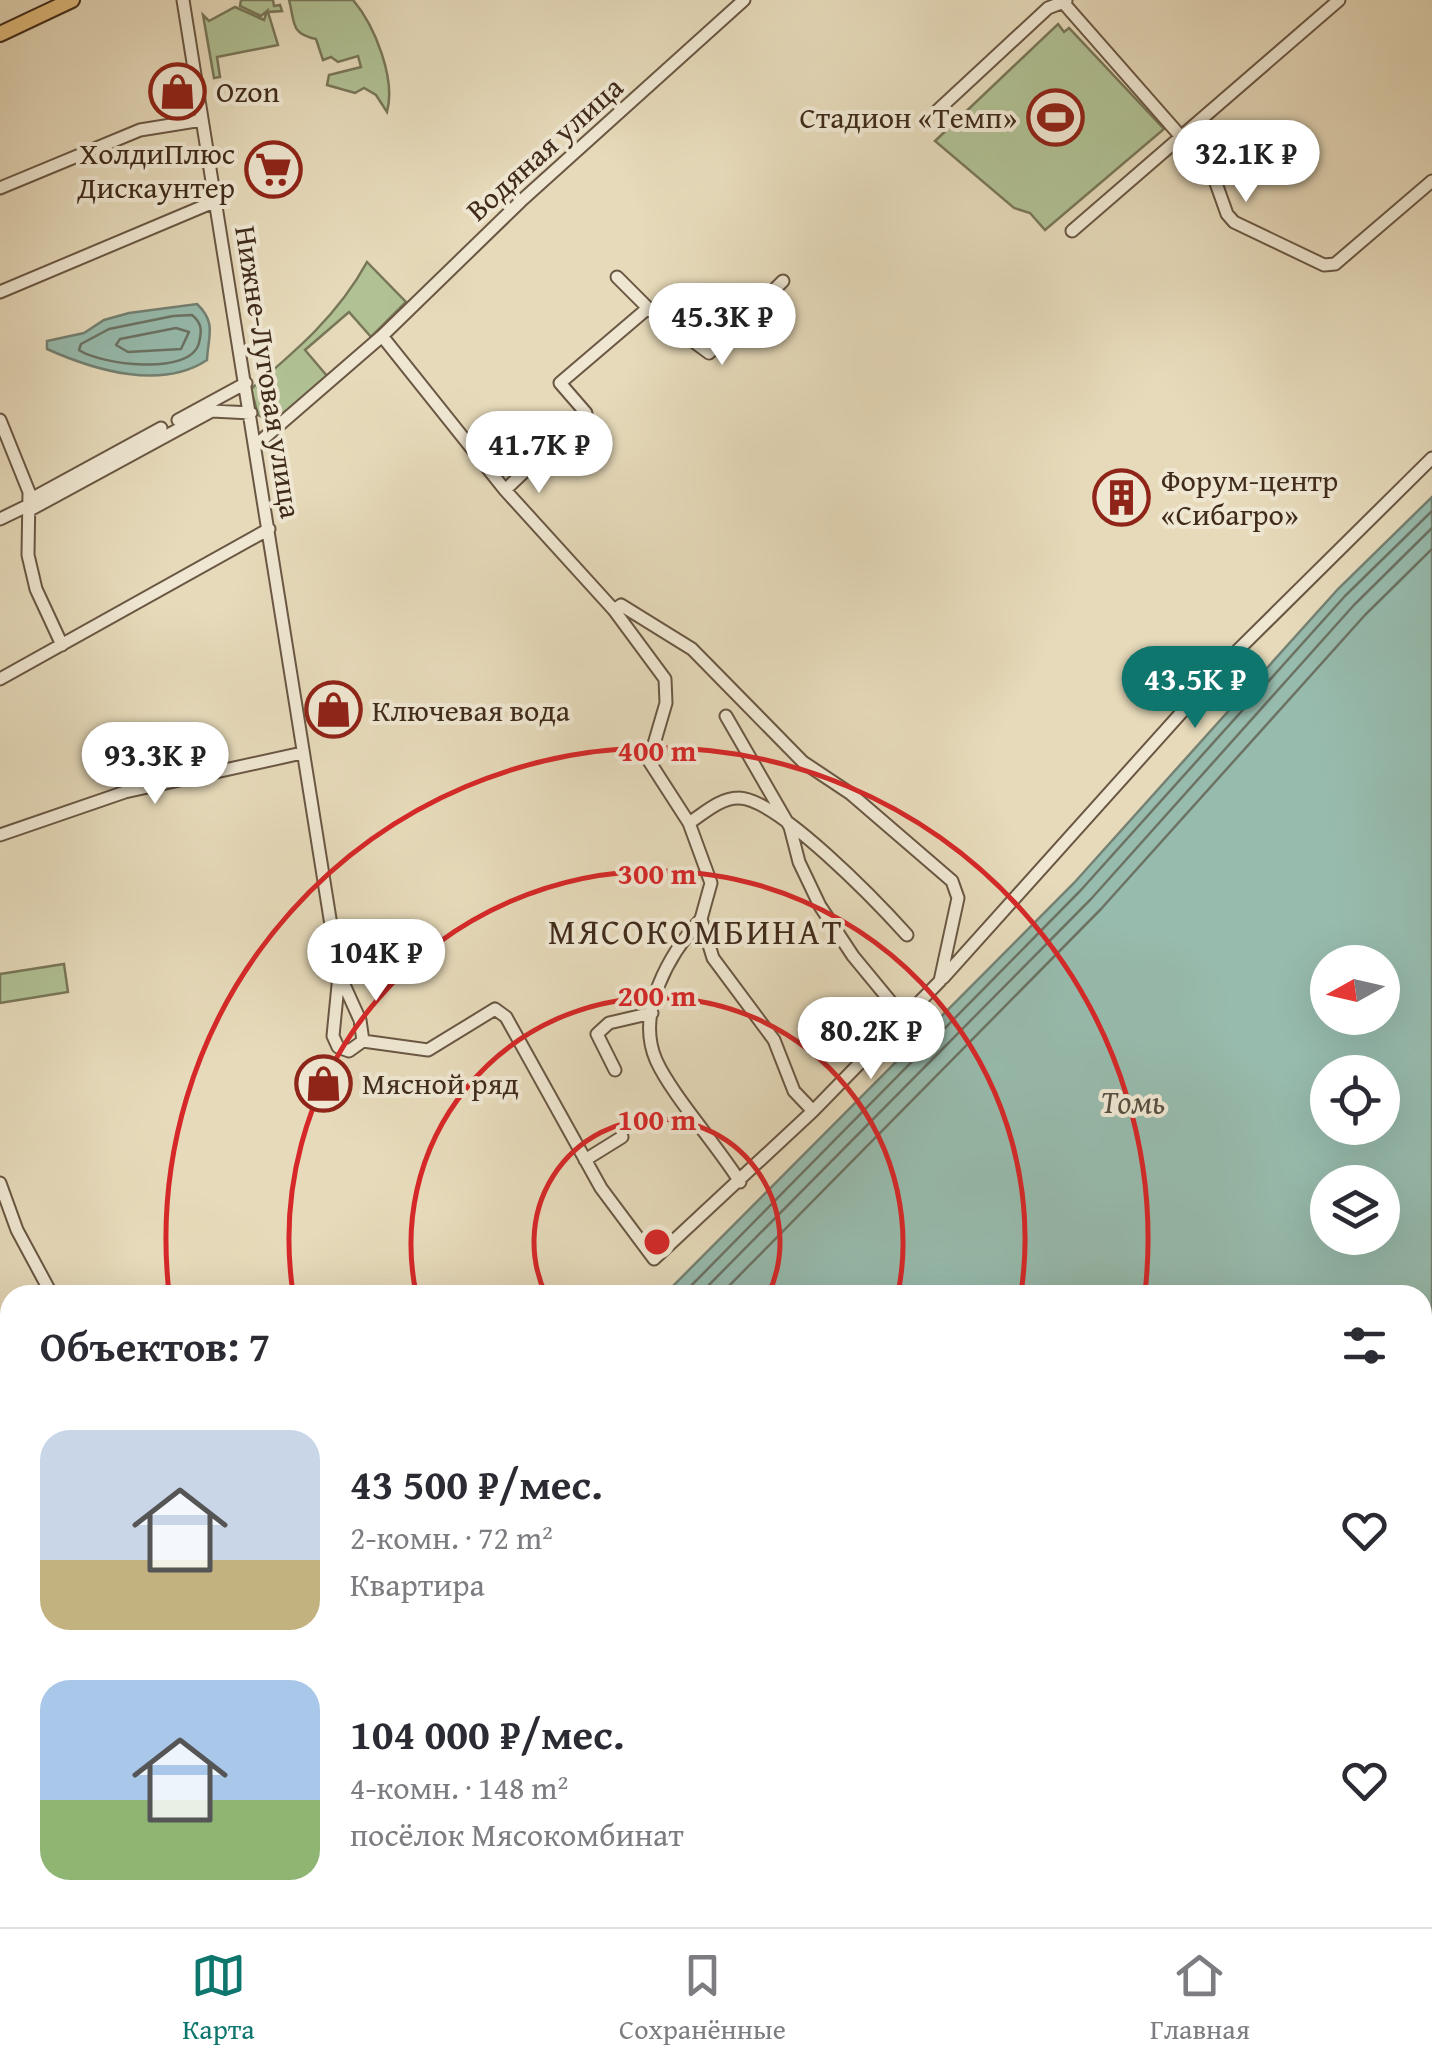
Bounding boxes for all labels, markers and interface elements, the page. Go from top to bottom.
shop icon: Ozon [147,61,207,121]
street label: Водяная улица [456,65,633,231]
place label: Ozon [216,69,280,113]
sports icon: Стадион «Темп» [1026,87,1086,147]
place label: Стадион «Темп» [800,95,1017,139]
pin: 32.1K ₽ [1154,120,1338,205]
text: 32.1K ₽ [1195,129,1297,176]
place label: ХолдиПлюс Дискаунтер [76,131,235,209]
supermarket icon: ХолдиПлюс Дискаунтер [244,140,304,200]
street label: Нижне-Луговая улица [224,223,314,522]
pin: 45.3K ₽ [630,283,814,368]
text: 45.3K ₽ [671,292,773,339]
pin: 41.7K ₽ [447,411,631,496]
text: 41.7K ₽ [488,420,590,467]
place label: Форум-центр «Сибагро» [1161,458,1338,536]
building icon: Форум-центр «Сибагро» [1092,467,1152,527]
pin: 43.5K ₽ [1103,646,1287,731]
text: 43.5K ₽ [1144,655,1246,702]
shop icon: Ключевая вода [303,680,363,740]
place label: Ключевая вода [372,688,571,732]
pin: 93.3K ₽ [63,722,247,807]
text: 400 m [618,728,697,772]
text: 93.3K ₽ [104,731,206,778]
text: 300 m [618,851,697,895]
district label: МЯСОКОМБИНАТ [548,906,844,957]
pin: 104K ₽ [295,919,457,1004]
text: 104K ₽ [329,928,423,975]
north arrow [1310,945,1400,1035]
map controls [1310,945,1400,1255]
text: 200 m [618,973,697,1017]
pin: 80.2K ₽ [779,997,963,1082]
text: 80.2K ₽ [820,1006,922,1053]
shop icon: Мясной ряд [293,1053,353,1113]
button: locate [1310,1055,1400,1145]
place label: Мясной ряд [362,1061,519,1105]
water label: Томь [1101,1078,1165,1125]
text: 100 m [618,1097,697,1141]
button: layers [1310,1165,1400,1255]
centre of rings [639,1224,675,1260]
text: Объектов: 7 [40,1315,270,1376]
icon: filters [1337,1318,1392,1373]
text: 43 500 ₽/мес. [350,1453,603,1514]
icon: home [120,1470,240,1590]
icon: heart [1337,1503,1392,1558]
text: 2-комн. · 72 m² [350,1514,553,1561]
text: Квартира [350,1561,485,1608]
text: 104 000 ₽/мес. [350,1703,624,1764]
icon: home [120,1720,240,1840]
icon: heart [1337,1753,1392,1808]
text: 4-комн. · 148 m² [350,1764,568,1811]
text: посёлок Мясокомбинат [350,1811,684,1858]
tab: Карта [182,1948,255,2049]
tab: Сохранённые [619,1948,786,2049]
tab: Главная [1150,1948,1250,2049]

